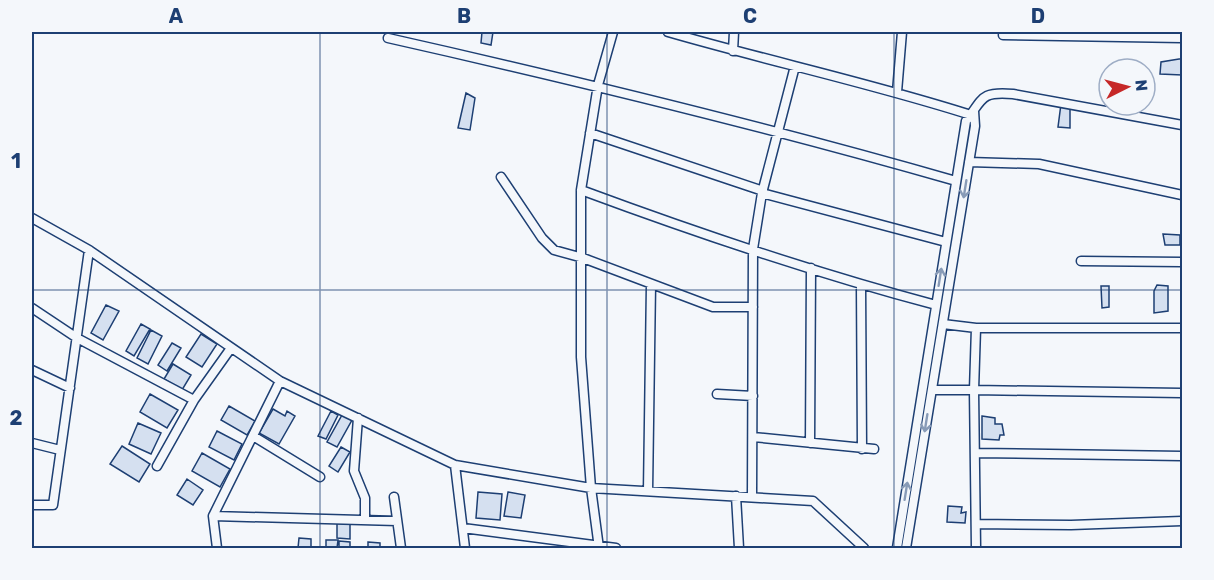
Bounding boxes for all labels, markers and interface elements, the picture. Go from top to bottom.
text: A [169,4,184,28]
text: B [457,4,471,28]
text: C [743,4,757,28]
text: D [1031,4,1045,28]
north arrow [1097,57,1157,117]
text: N [1131,79,1151,92]
text: 1 [11,149,21,173]
one-way arrow [959,179,970,198]
one-way arrow [935,268,946,288]
text: 2 [10,406,23,430]
one-way arrow [921,413,932,432]
one-way arrow [901,481,912,501]

